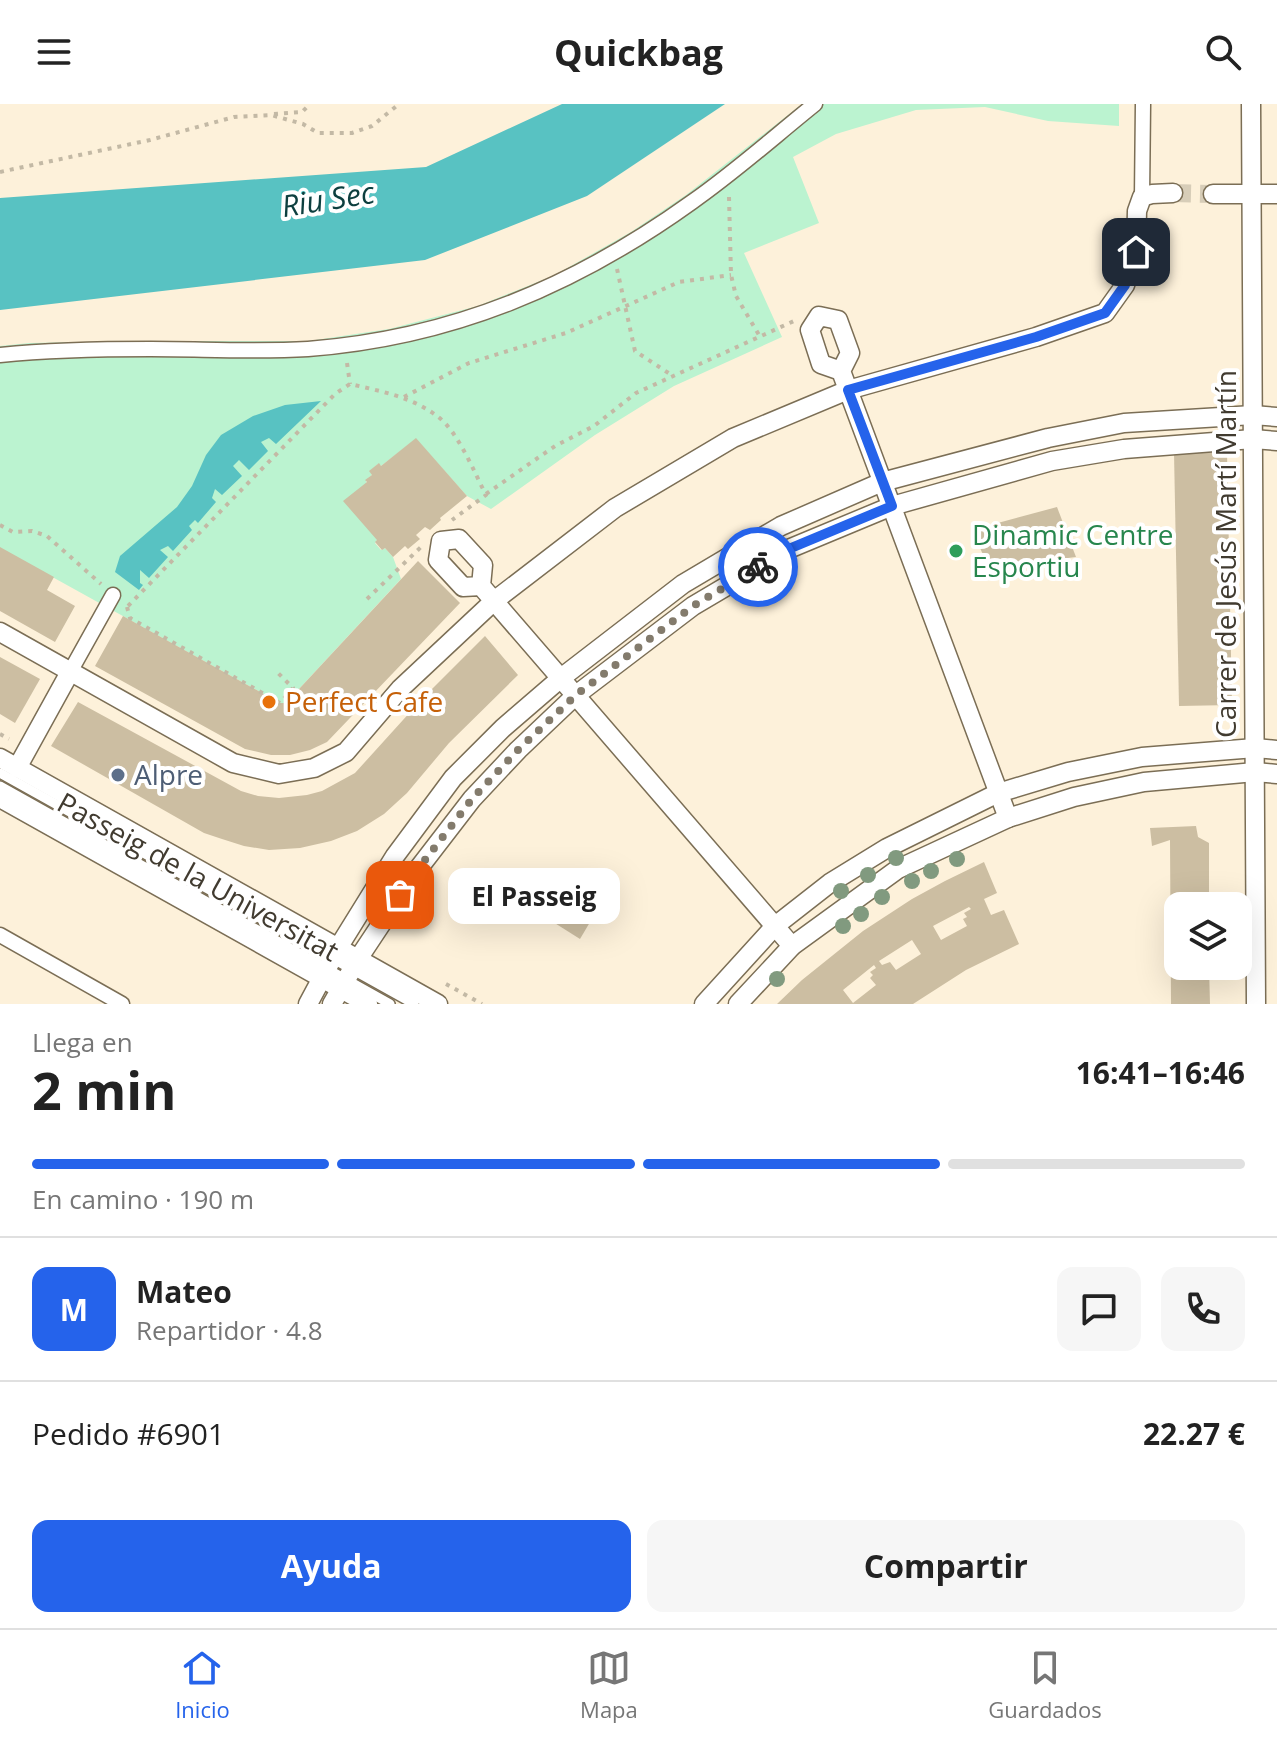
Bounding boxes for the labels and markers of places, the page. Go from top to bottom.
pin [1102,218,1170,286]
place label: Dinamic Centre Esportiu [972,515,1173,585]
marker: Dinamic Centre Esportiu [947,542,965,560]
place label: Perfect Cafe [285,682,443,720]
marker: Perfect Cafe [260,693,278,711]
place label: Alpre [134,755,203,793]
marker: Alpre [109,766,127,784]
pin [366,861,434,929]
callout: El Passeig [448,867,620,923]

